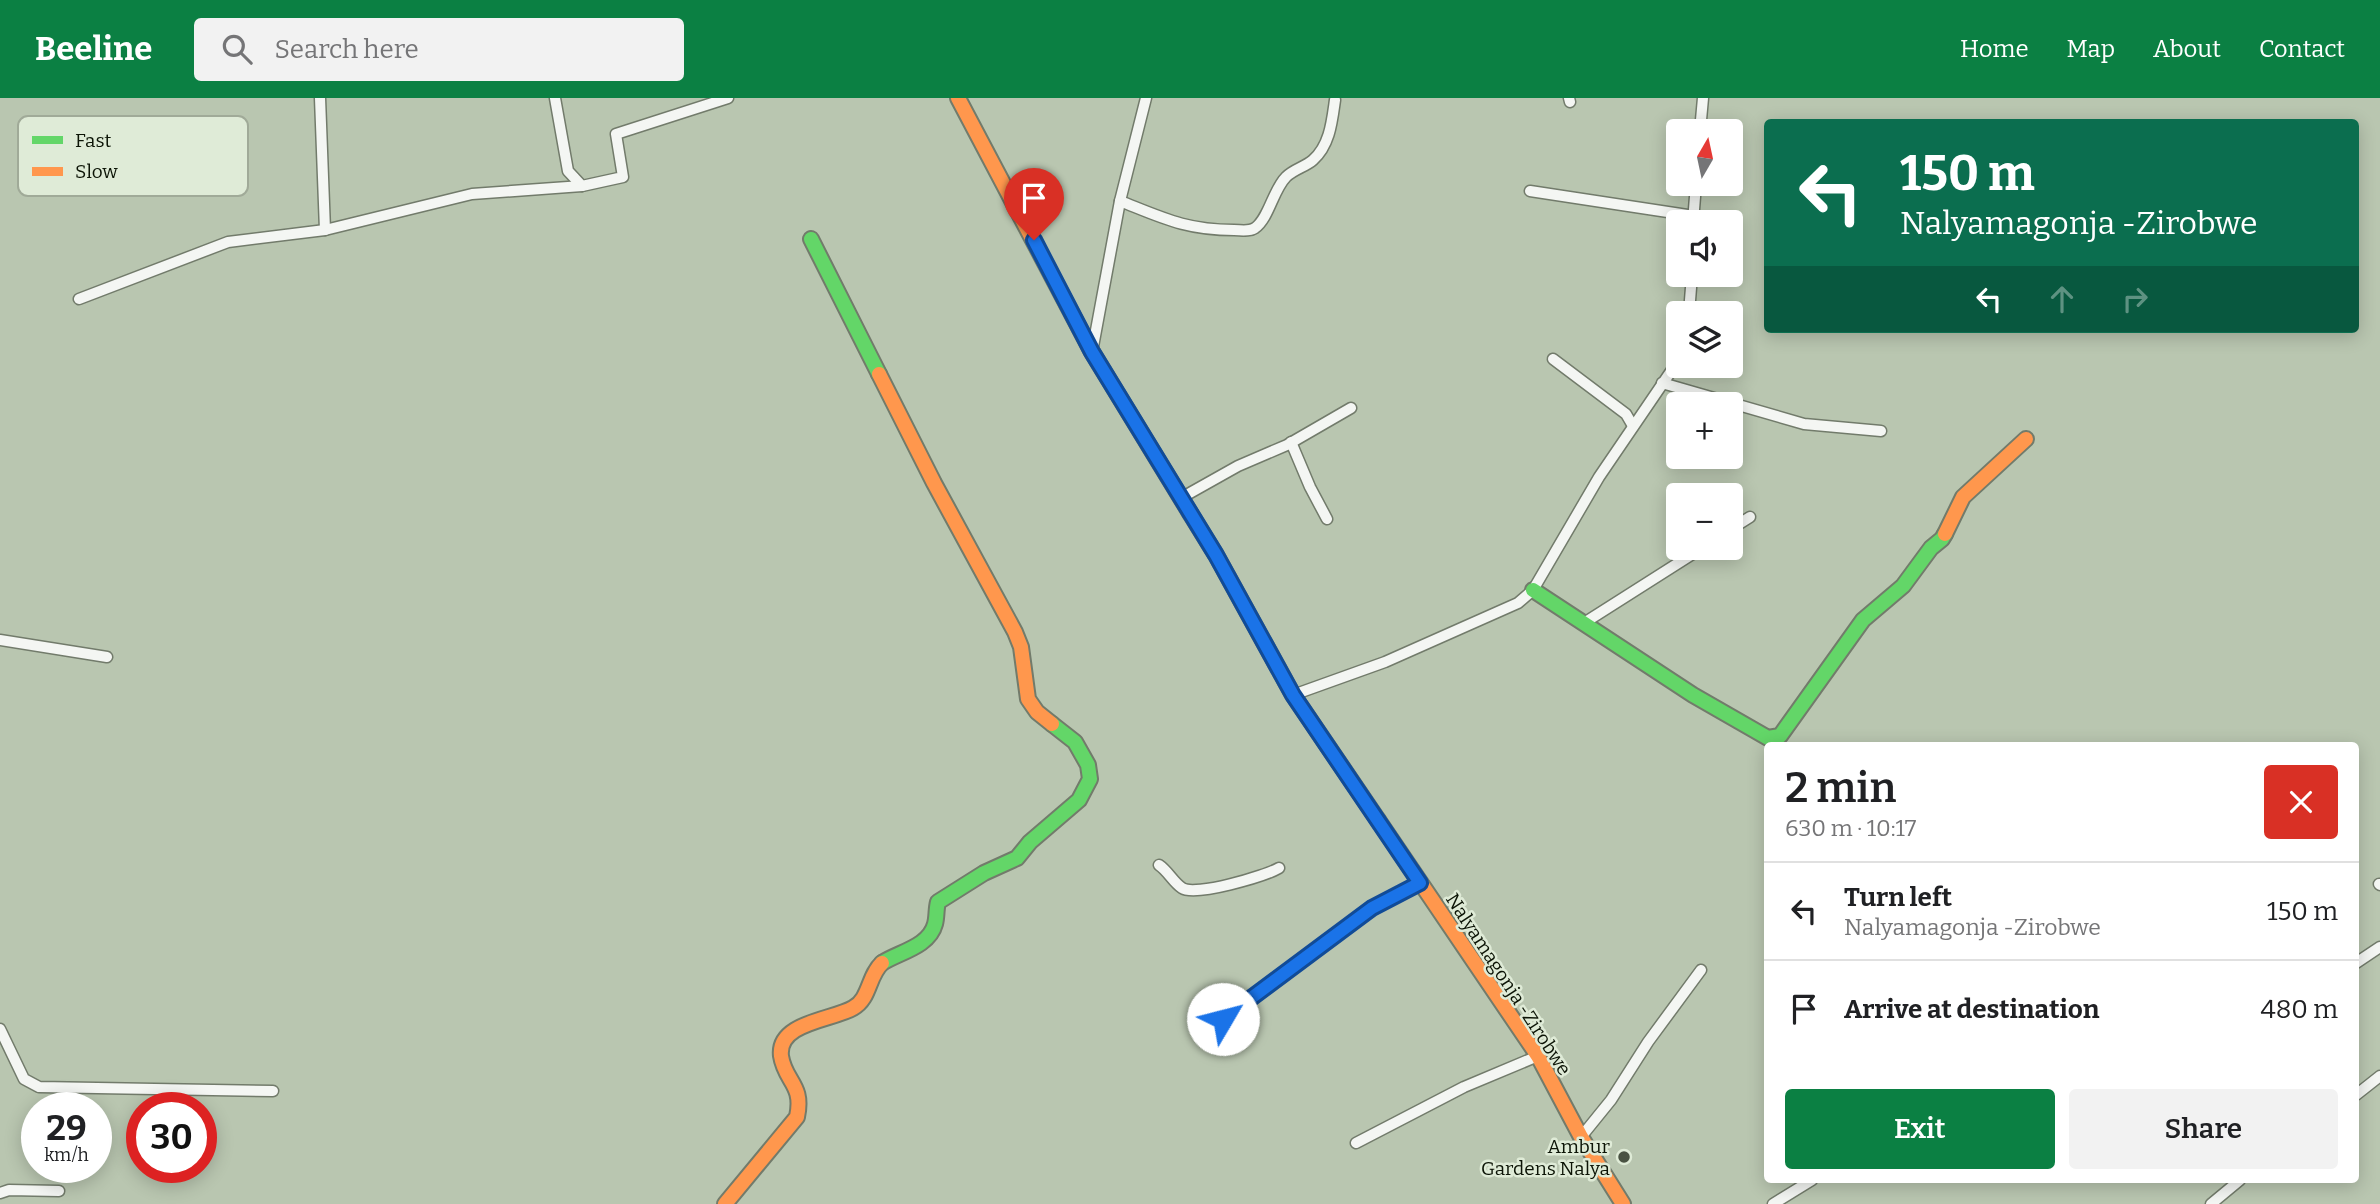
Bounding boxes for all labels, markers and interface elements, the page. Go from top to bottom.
search box [194,18,684,81]
text: Beeline [35,29,152,69]
icon: search [218,30,256,68]
text: Search here [274,34,419,65]
text: Home [1960,35,2029,63]
text: Map [2067,35,2115,63]
text: About [2153,35,2221,63]
text: Contact [2259,35,2345,63]
legend [18,116,248,196]
north arrow [1666,119,1743,196]
map controls [1666,119,1743,560]
text: Fast [75,129,112,152]
text: 150 m [1900,144,2035,203]
icon: left [1785,147,1876,238]
text: Slow [75,160,118,183]
pin [1004,168,1064,240]
icon: arrive [1015,179,1053,217]
text: Nalyamagonja -Zirobwe [1900,204,2257,242]
button: sound [1666,210,1743,287]
icon: left [1970,280,2008,318]
icon: ahead [2043,280,2081,318]
icon: right [2116,280,2154,318]
button: layers [1666,301,1743,378]
button: + [1666,392,1743,469]
button: − [1666,483,1743,560]
text: 2 min [1785,763,1896,813]
button: close [2264,765,2338,839]
text: 630 m · 10:17 [1785,814,1916,842]
text: Turn left [1844,882,1952,913]
street label: Nalyamagonja -Zirobwe [1441,889,1576,1080]
icon: left [1785,892,1823,930]
text: 150 m [2267,896,2338,927]
text: Nalyamagonja -Zirobwe [1844,913,2101,941]
position arrow [1186,982,1260,1056]
icon: arrive [1785,990,1823,1028]
text: Arrive at destination [1844,994,2099,1025]
text: 480 m [2261,994,2338,1025]
button: Exit [1785,1089,2055,1169]
button: Share [2069,1089,2338,1169]
speed limit sign: 30 [126,1092,217,1183]
text: 29 [46,1107,87,1149]
place label: Ambur Gardens Nalya [1481,1135,1611,1180]
text: km/h [44,1144,89,1166]
marker: Ambur Gardens Nalya [1616,1149,1632,1165]

